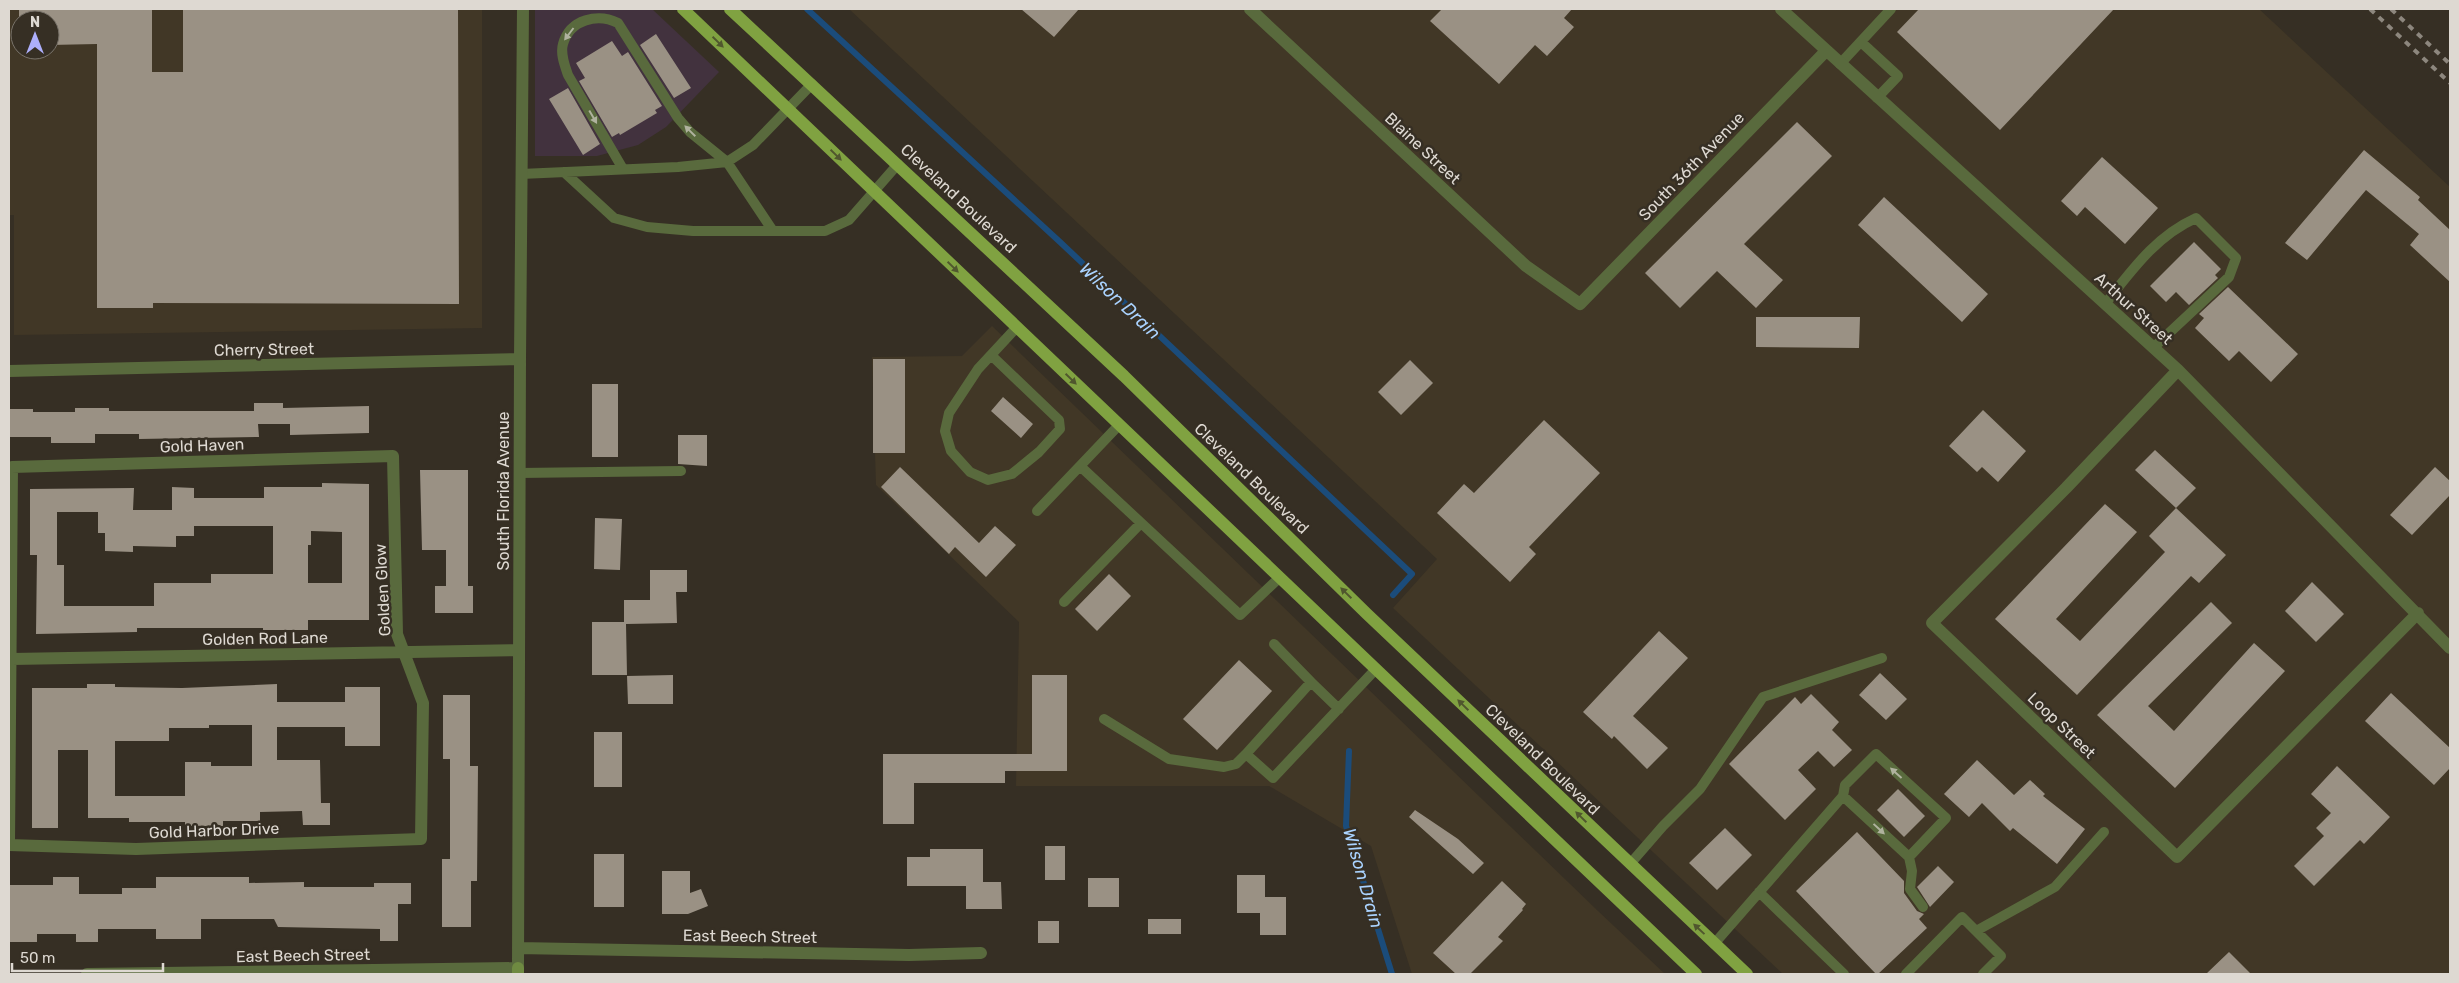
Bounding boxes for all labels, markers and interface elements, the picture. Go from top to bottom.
north arrow [10,10,60,60]
text: N [30,14,40,31]
one-way arrow [564,27,574,41]
one-way arrow [712,36,724,48]
street label: South 36th Avenue [1635,108,1748,225]
street label: Blaine Street [1381,109,1464,188]
one-way arrow [588,110,597,124]
one-way arrow [684,125,696,137]
street label: Cleveland Boulevard [897,140,1021,257]
one-way arrow [829,149,841,161]
water label: Wilson Drain [1075,258,1165,344]
one-way arrow [947,261,959,273]
street label: Arthur Street [2091,268,2177,348]
street label: Cherry Street [214,339,314,360]
one-way arrow [1064,373,1076,385]
street label: South Florida Avenue [494,411,513,570]
street label: Cleveland Boulevard [1191,419,1313,538]
street label: Gold Haven [159,435,245,456]
street label: Golden Glow [371,543,394,637]
one-way arrow [1340,587,1352,599]
street label: Golden Rod Lane [202,628,328,649]
street label: Loop Street [2024,688,2100,762]
one-way arrow [1457,699,1469,711]
street label: Cleveland Boulevard [1482,700,1604,819]
one-way arrow [1891,767,1903,779]
one-way arrow [1575,811,1587,823]
street label: Gold Harbor Drive [148,819,280,842]
one-way arrow [1873,823,1885,835]
water label: Wilson Drain [1338,825,1388,931]
one-way arrow [1693,923,1705,935]
street label: East Beech Street [683,926,817,947]
scale bar [12,940,164,972]
street label: East Beech Street [236,945,370,966]
text: 50 m [20,949,55,967]

